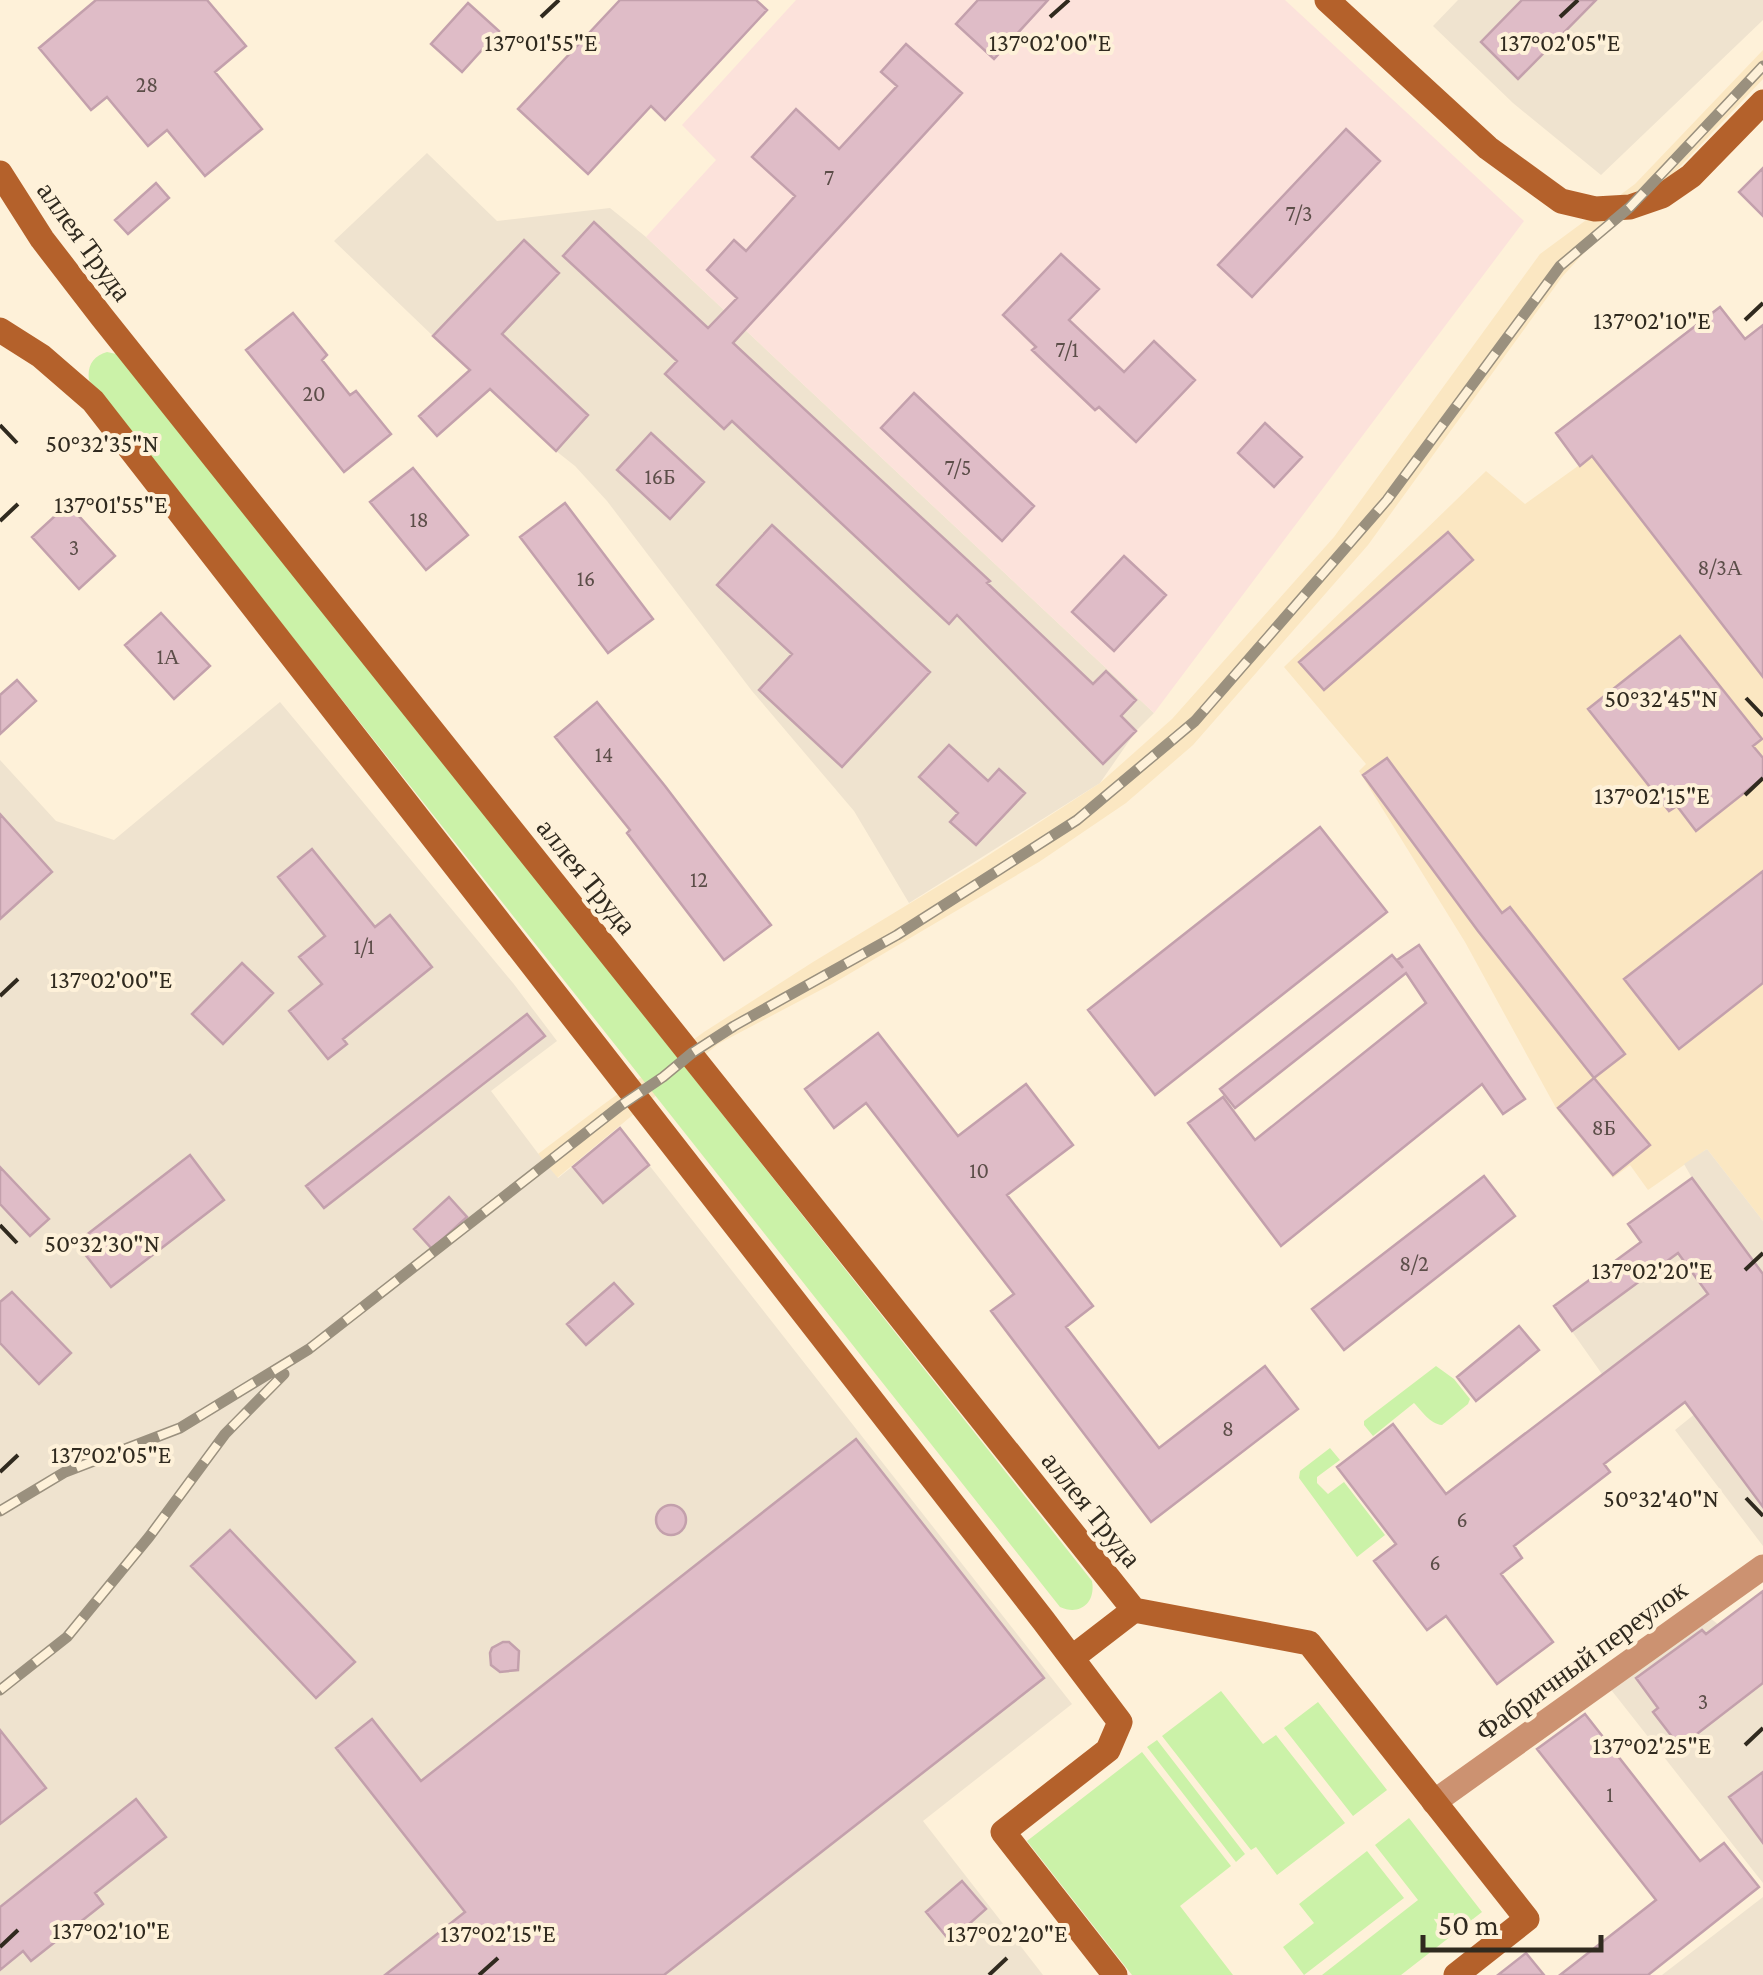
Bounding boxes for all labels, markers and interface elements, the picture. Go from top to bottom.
text: 137°01'55"E [484,29,598,56]
text: 137°02'00"E [989,29,1111,56]
text: 137°02'05"E [1500,29,1620,56]
house number: 28 [136,72,158,97]
house number: 7 [824,165,834,190]
street label: аллея Труда [31,176,139,307]
house number: 7/3 [1286,201,1312,226]
text: 137°02'10"E [1593,307,1711,334]
house number: 7/1 [1055,337,1079,362]
house number: 20 [303,381,325,406]
text: 50°32'35"N [45,430,159,457]
house number: 7/5 [945,455,971,480]
house number: 16Б [644,464,676,489]
text: 137°01'55"E [54,491,168,518]
house number: 18 [409,507,429,532]
house number: 3 [69,535,79,560]
house number: 8/3А [1698,555,1743,580]
house number: 16 [577,566,595,591]
house number: 1А [156,644,180,669]
text: 50°32'45"N [1604,685,1718,712]
house number: 14 [595,742,613,767]
text: 137°02'15"E [1594,782,1710,809]
street label: аллея Труда [531,812,643,941]
house number: 12 [690,867,708,892]
house number: 1/1 [353,934,375,959]
text: 137°02'00"E [50,966,172,993]
house number: 8Б [1592,1115,1616,1140]
house number: 10 [969,1158,989,1183]
text: 50°32'30"N [44,1230,160,1257]
house number: 8/2 [1399,1251,1429,1276]
text: 137°02'20"E [1592,1257,1712,1284]
house number: 8 [1222,1416,1234,1441]
text: 137°02'05"E [51,1441,171,1468]
street label: аллея Труда [1036,1445,1148,1574]
text: 50°32'40"N [1603,1485,1719,1512]
house number: 6 [1456,1507,1468,1532]
house number: 6 [1429,1550,1441,1575]
street label: Фабричный переулок [1470,1573,1693,1747]
house number: 3 [1698,1689,1708,1714]
text: 137°02'25"E [1593,1732,1711,1759]
house number: 1 [1606,1782,1614,1807]
scale bar [1423,1890,1600,1952]
text: 50 m [1438,1908,1499,1941]
text: 137°02'10"E [52,1917,170,1944]
text: 137°02'15"E [440,1920,556,1947]
text: 137°02'20"E [947,1920,1067,1947]

